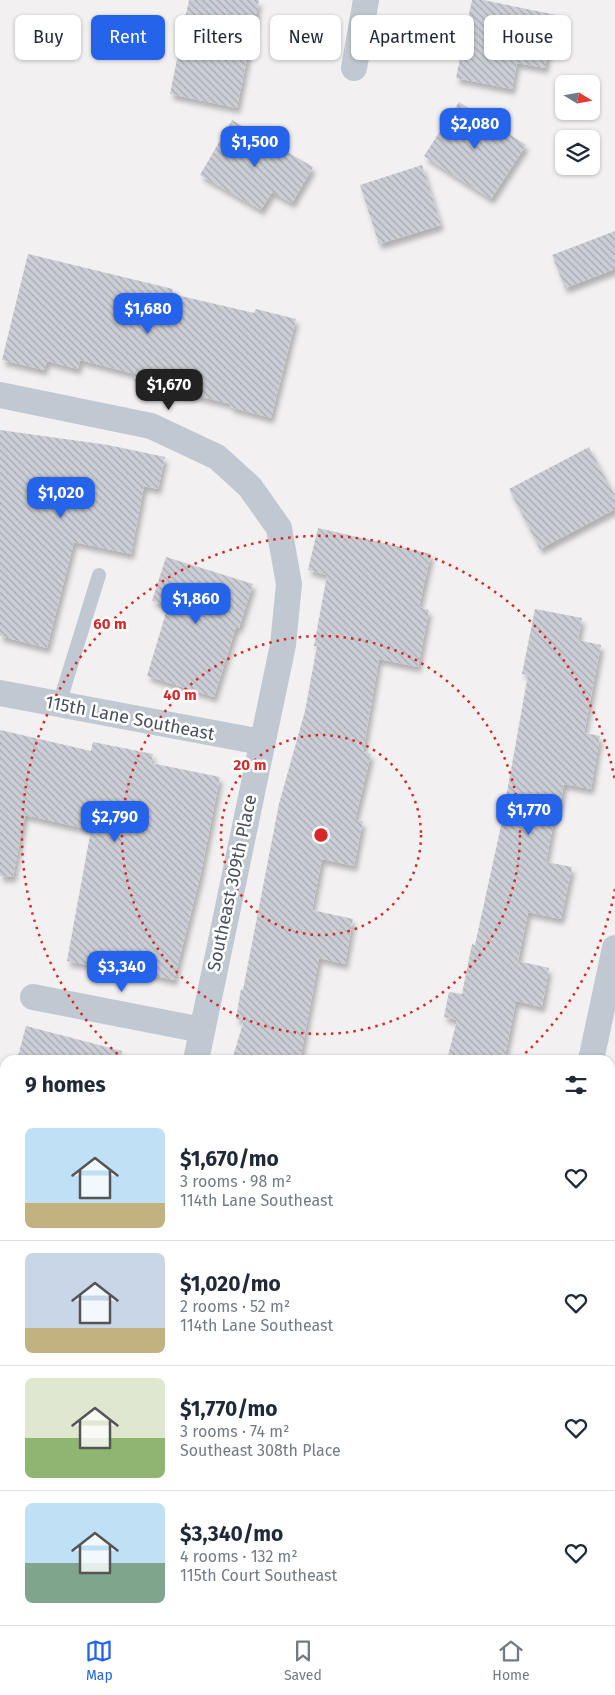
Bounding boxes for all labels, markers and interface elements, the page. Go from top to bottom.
chip: Buy [15,15,81,60]
chip: Rent [91,15,165,60]
chip: Filters [175,15,260,60]
chip: New [270,15,341,60]
chip: Apartment [351,15,474,60]
chip: House [484,15,571,60]
north arrow [555,75,600,120]
map controls [555,75,600,175]
pin: $2,080 [434,108,516,150]
text: $2,080 [451,114,499,133]
pin: $1,500 [214,126,296,168]
button: layers [555,130,600,175]
text: $1,500 [232,132,278,151]
pin: $1,680 [107,292,189,335]
text: $1,680 [125,299,172,318]
pin: $1,670 [128,368,210,411]
text: $1,670 [147,375,191,394]
pin: $1,020 [20,476,102,519]
text: $1,020 [38,483,84,502]
pin: $1,860 [155,582,237,625]
text: $1,860 [172,589,220,608]
text: 60 m [93,615,127,633]
text: 40 m [163,686,197,704]
street label: 115th Lane Southeast [44,691,217,745]
text: 20 m [234,756,266,774]
street label: Southeast 309th Place [203,793,261,973]
pin: $1,770 [488,794,570,836]
pin: $2,790 [74,800,156,843]
text: $1,770 [507,800,551,819]
text: $2,790 [92,807,138,826]
centre of rings [312,826,330,844]
pin: $3,340 [81,950,163,993]
text: $3,340 [98,957,146,976]
icon: filters [562,1071,590,1099]
text: 9 homes [25,1072,106,1098]
text: $1,670/mo [180,1146,279,1172]
icon: home [65,1148,125,1208]
icon: heart [562,1164,590,1192]
text: 3 rooms · 98 m² [180,1172,292,1191]
text: 114th Lane Southeast [180,1191,333,1210]
text: $1,020/mo [180,1271,281,1297]
icon: home [65,1273,125,1333]
icon: heart [562,1289,590,1317]
text: 2 rooms · 52 m² [180,1297,290,1316]
text: 114th Lane Southeast [180,1316,333,1335]
text: $1,770/mo [180,1396,278,1422]
icon: home [65,1398,125,1458]
icon: heart [562,1414,590,1442]
text: 3 rooms · 74 m² [180,1422,289,1441]
text: Southeast 308th Place [180,1441,341,1460]
text: $3,340/mo [180,1521,283,1547]
icon: home [65,1523,125,1583]
icon: heart [562,1539,590,1567]
text: 4 rooms · 132 m² [180,1547,298,1566]
text: 115th Court Southeast [180,1566,337,1585]
tab: Map [85,1637,113,1684]
tab: Saved [284,1637,322,1684]
tab: Home [492,1637,530,1684]

